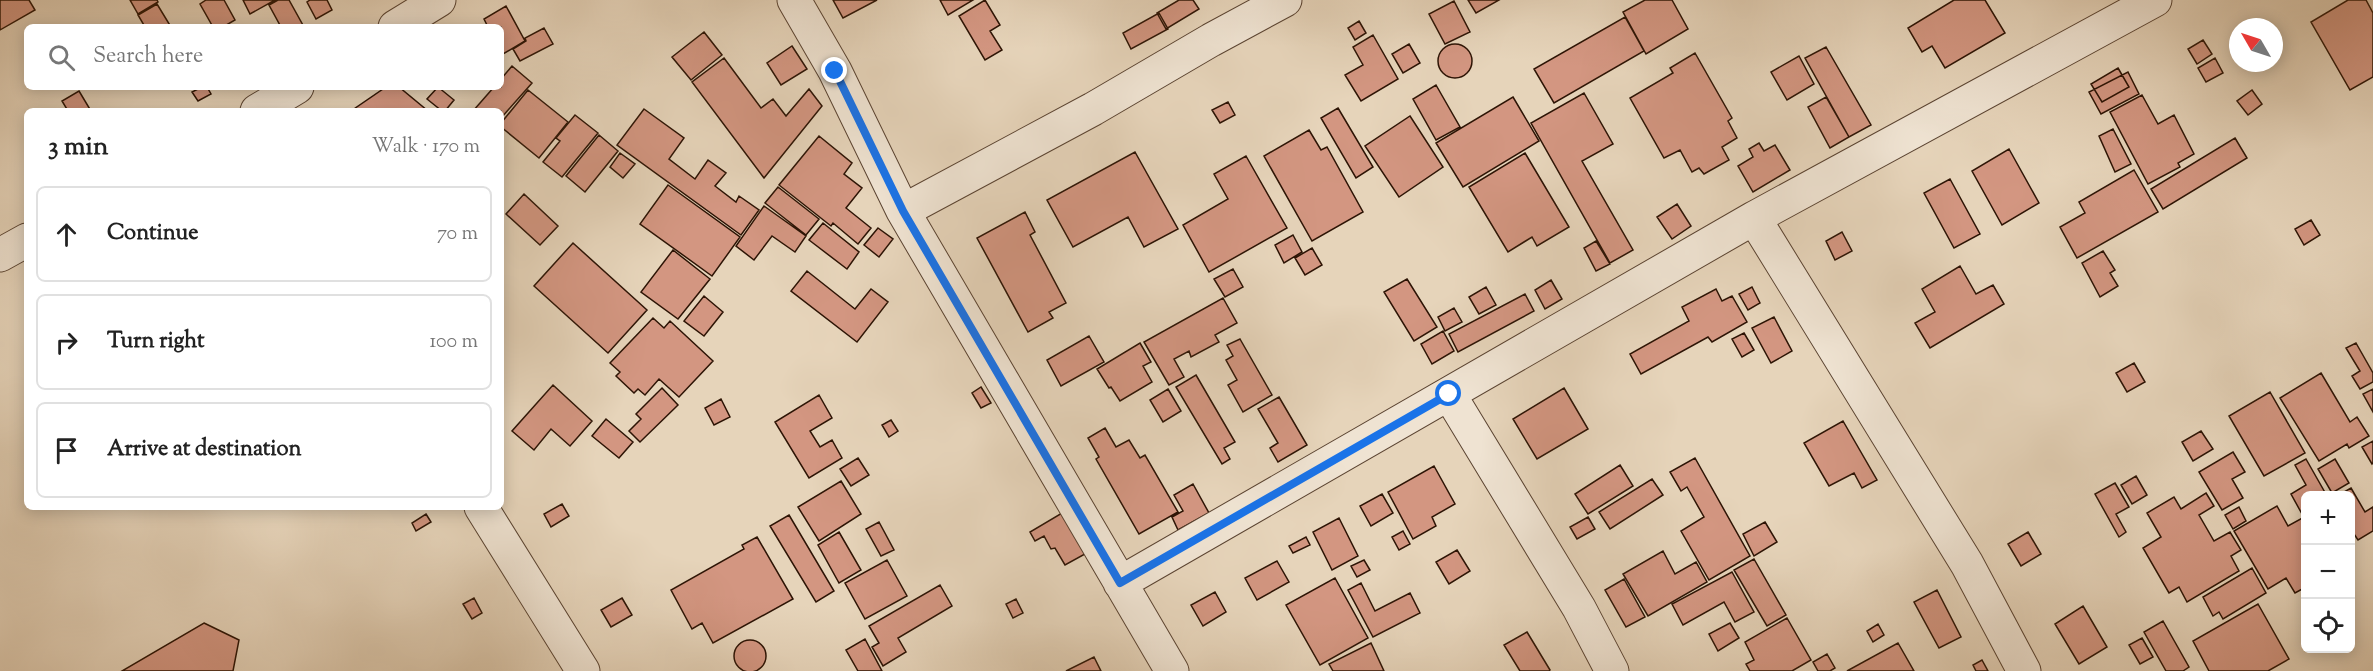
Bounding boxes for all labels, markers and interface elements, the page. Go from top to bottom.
north arrow [2229,18,2283,72]
search box [24,24,504,90]
icon: search [45,41,78,74]
text: Search here [93,41,203,73]
route end [821,57,847,83]
text: 3 min [48,129,108,166]
text: Walk · 170 m [372,133,480,162]
icon: ahead [50,218,83,251]
text: Continue [107,218,198,250]
text: 70 m [437,220,478,249]
icon: right [50,326,83,359]
text: Turn right [107,326,204,358]
text: 100 m [429,328,478,357]
route start [1435,380,1461,406]
icon: arrive [50,434,83,467]
text: Arrive at destination [107,434,302,466]
map controls [2301,491,2355,653]
button: + [2301,491,2355,545]
button: − [2301,545,2355,599]
button: locate [2301,599,2355,653]

